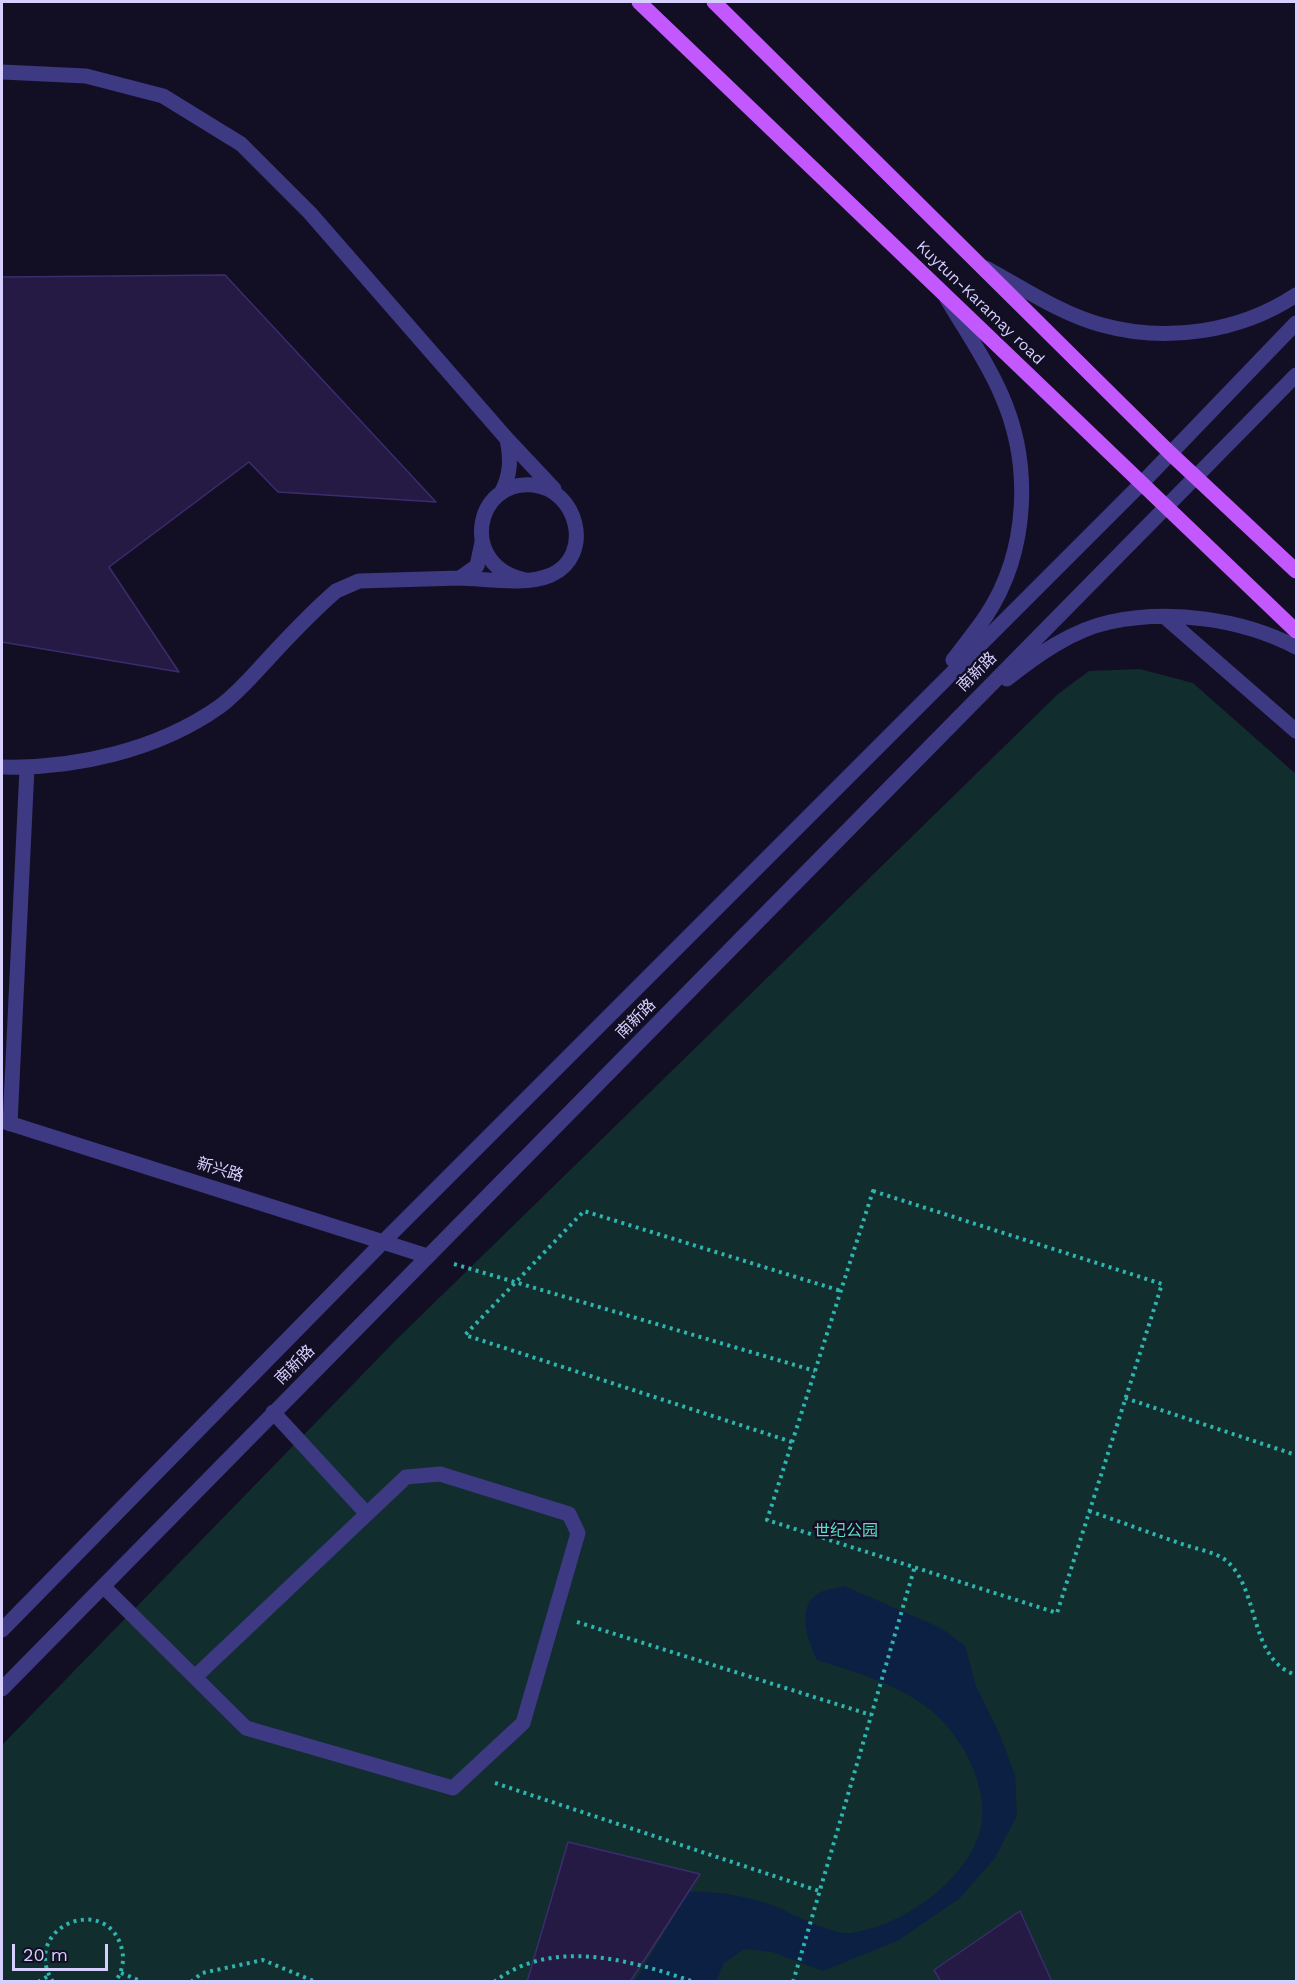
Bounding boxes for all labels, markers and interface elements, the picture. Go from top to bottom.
street label: Kuytun-Karamay road [912,237,1048,369]
street label: 南新路 [953,648,1001,696]
street label: 南新路 [612,995,660,1043]
street label: 新兴路 [194,1154,246,1186]
street label: 南新路 [271,1341,319,1389]
park label: 世纪公园 [814,1521,878,1541]
scale bar [15,1932,111,1970]
text: 20 m [23,1944,68,1965]

